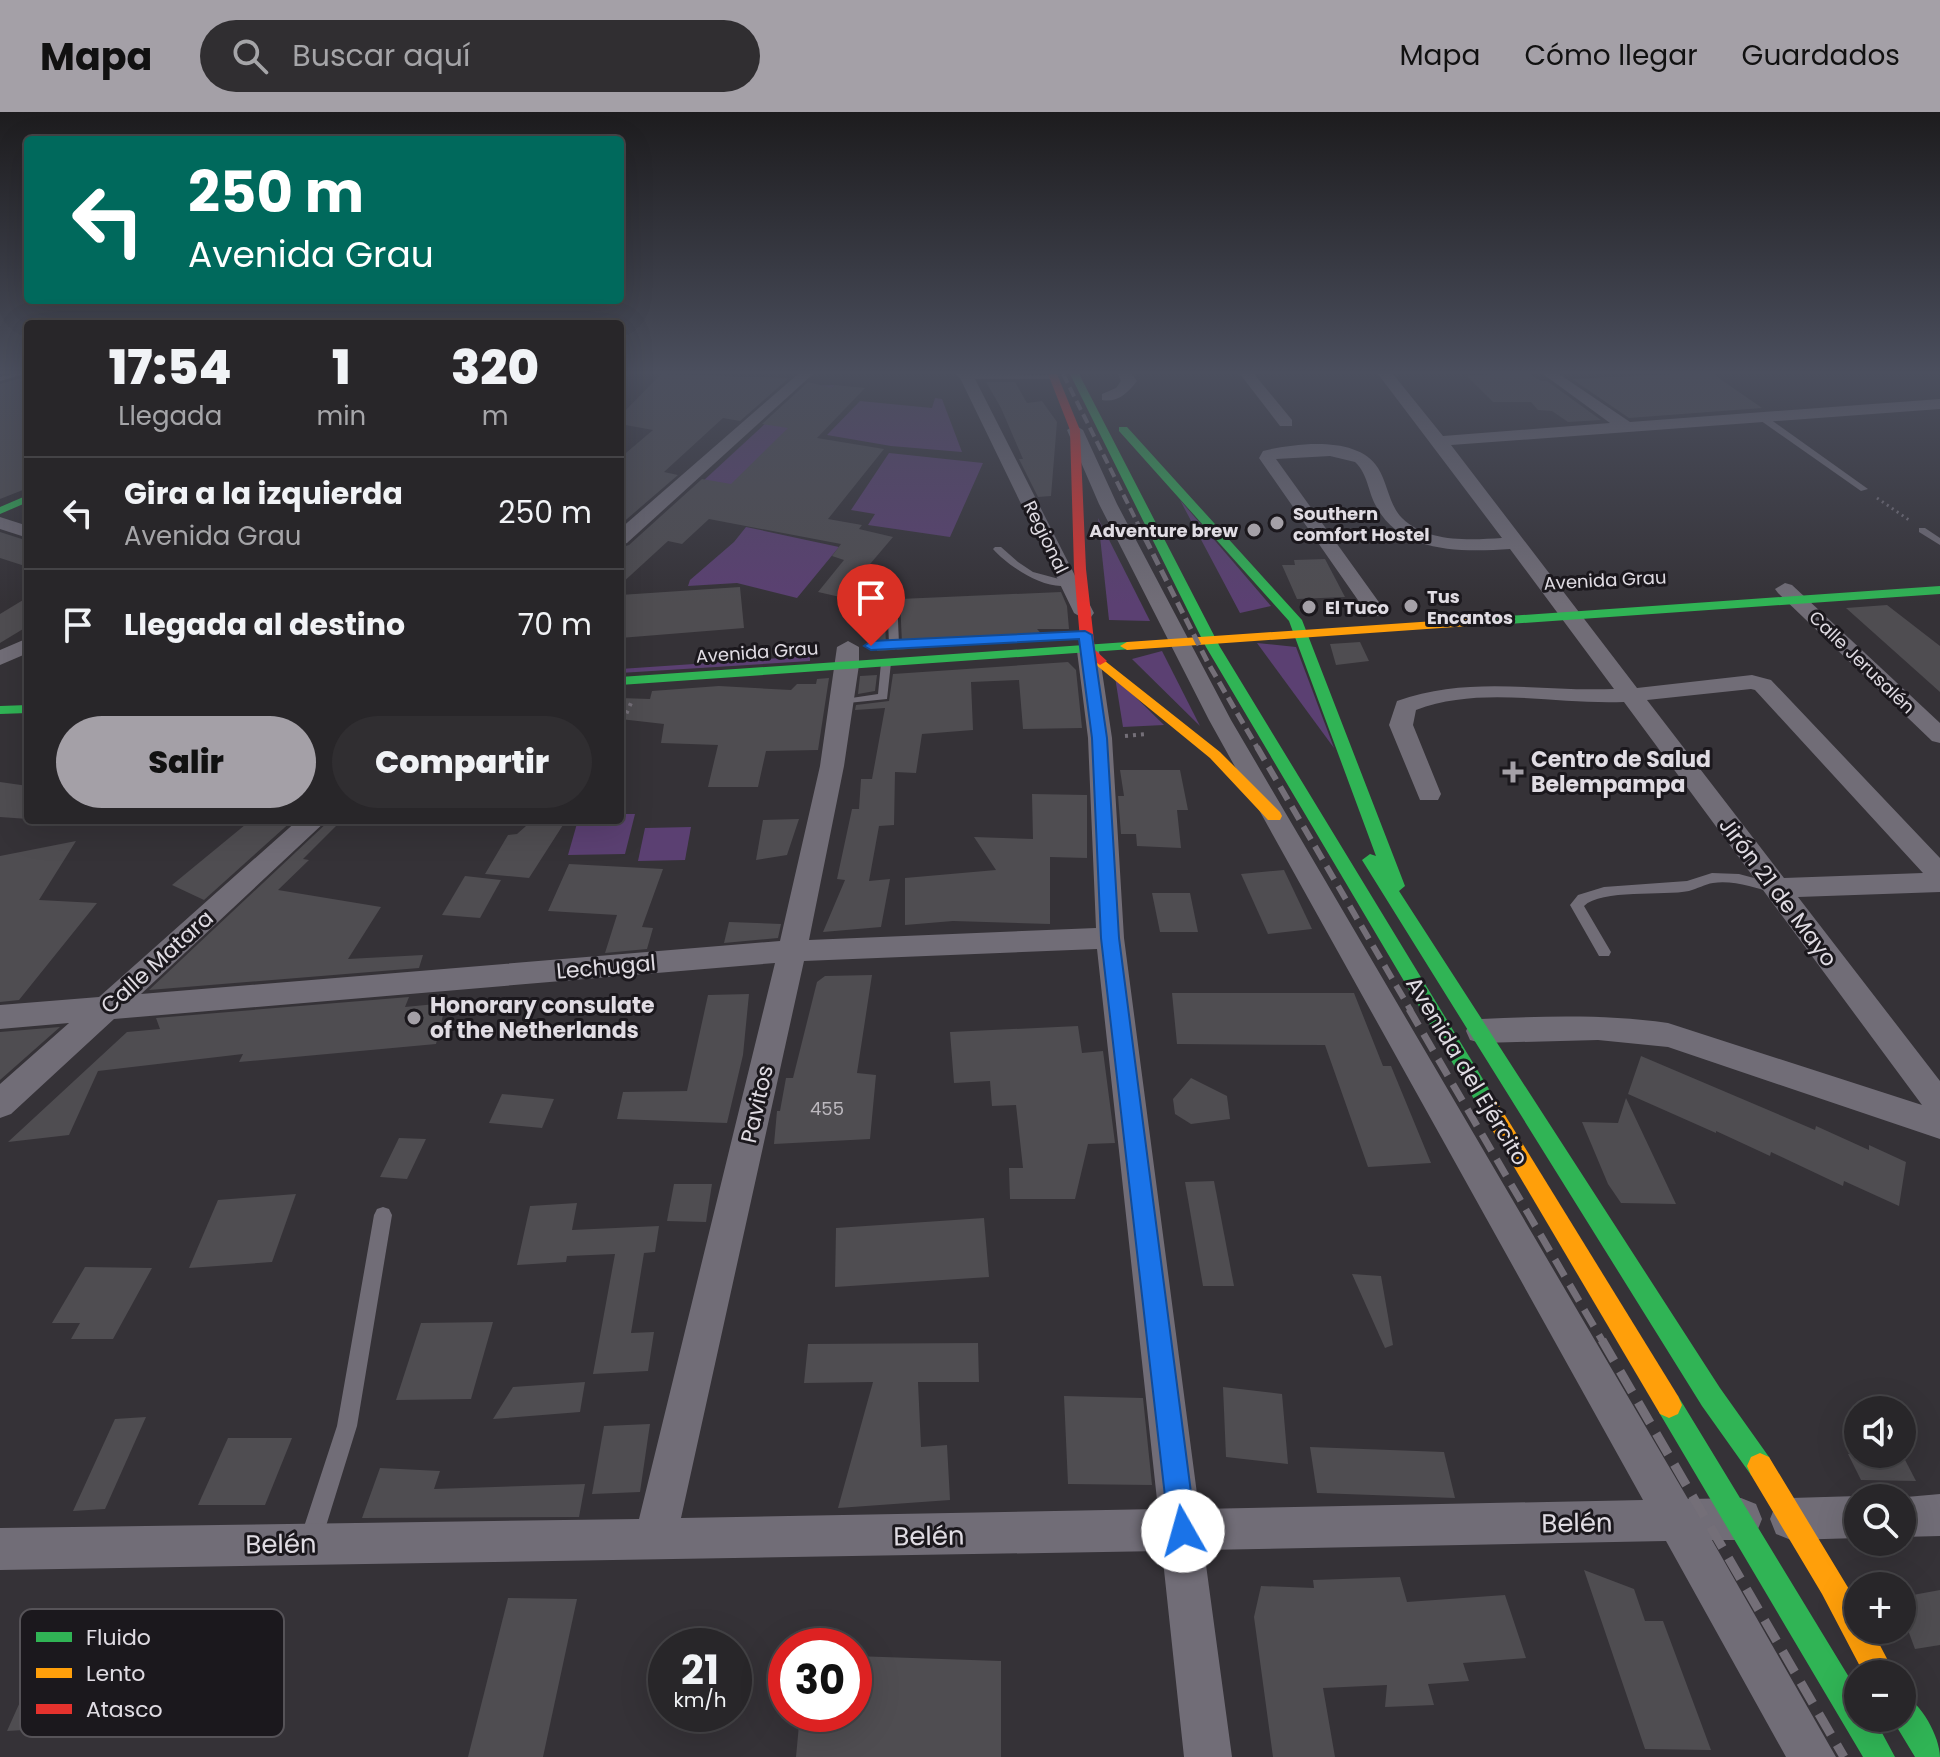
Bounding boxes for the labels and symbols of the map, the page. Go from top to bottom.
street label: Regional [1018,496,1074,578]
place label: Southern comfort Hostel [1293,501,1430,547]
marker: Southern comfort Hostel [1268,514,1286,532]
place label: Adventure brew [1089,518,1238,543]
marker: Adventure brew [1245,521,1263,539]
pin [837,564,905,646]
street label: Avenida Grau [1543,564,1667,596]
place label: Tus Encantos [1427,584,1513,630]
place label: El Tuco [1325,595,1389,620]
marker: Tus Encantos [1402,597,1420,615]
marker: El Tuco [1300,598,1318,616]
street label: Calle Jerusalén [1804,605,1920,719]
street label: Avenida Grau [695,635,819,669]
place label: Centro de Salud Belempampa [1531,744,1711,800]
marker: Centro de Salud Belempampa [1502,761,1524,783]
street label: Jirón 21 de Mayo [1712,811,1844,973]
street label: Calle Matara [94,903,220,1021]
street label: Lechugal [555,947,657,987]
street label: Avenida del Ejército [1398,971,1536,1171]
place label: Honorary consulate of the Netherlands [430,990,654,1046]
marker: Honorary consulate of the Netherlands [405,1009,423,1027]
street label: Pavitos [733,1062,781,1146]
house number: 455 [810,1096,844,1121]
position arrow [1141,1489,1225,1573]
street label: Belén [1541,1504,1613,1542]
street label: Belén [893,1517,965,1555]
street label: Belén [245,1525,317,1563]
legend [20,1609,284,1737]
text: Fluido [86,1622,151,1653]
speed limit sign: 30 [768,1628,872,1732]
text: Lento [86,1658,145,1689]
text: Atasco [86,1694,163,1725]

